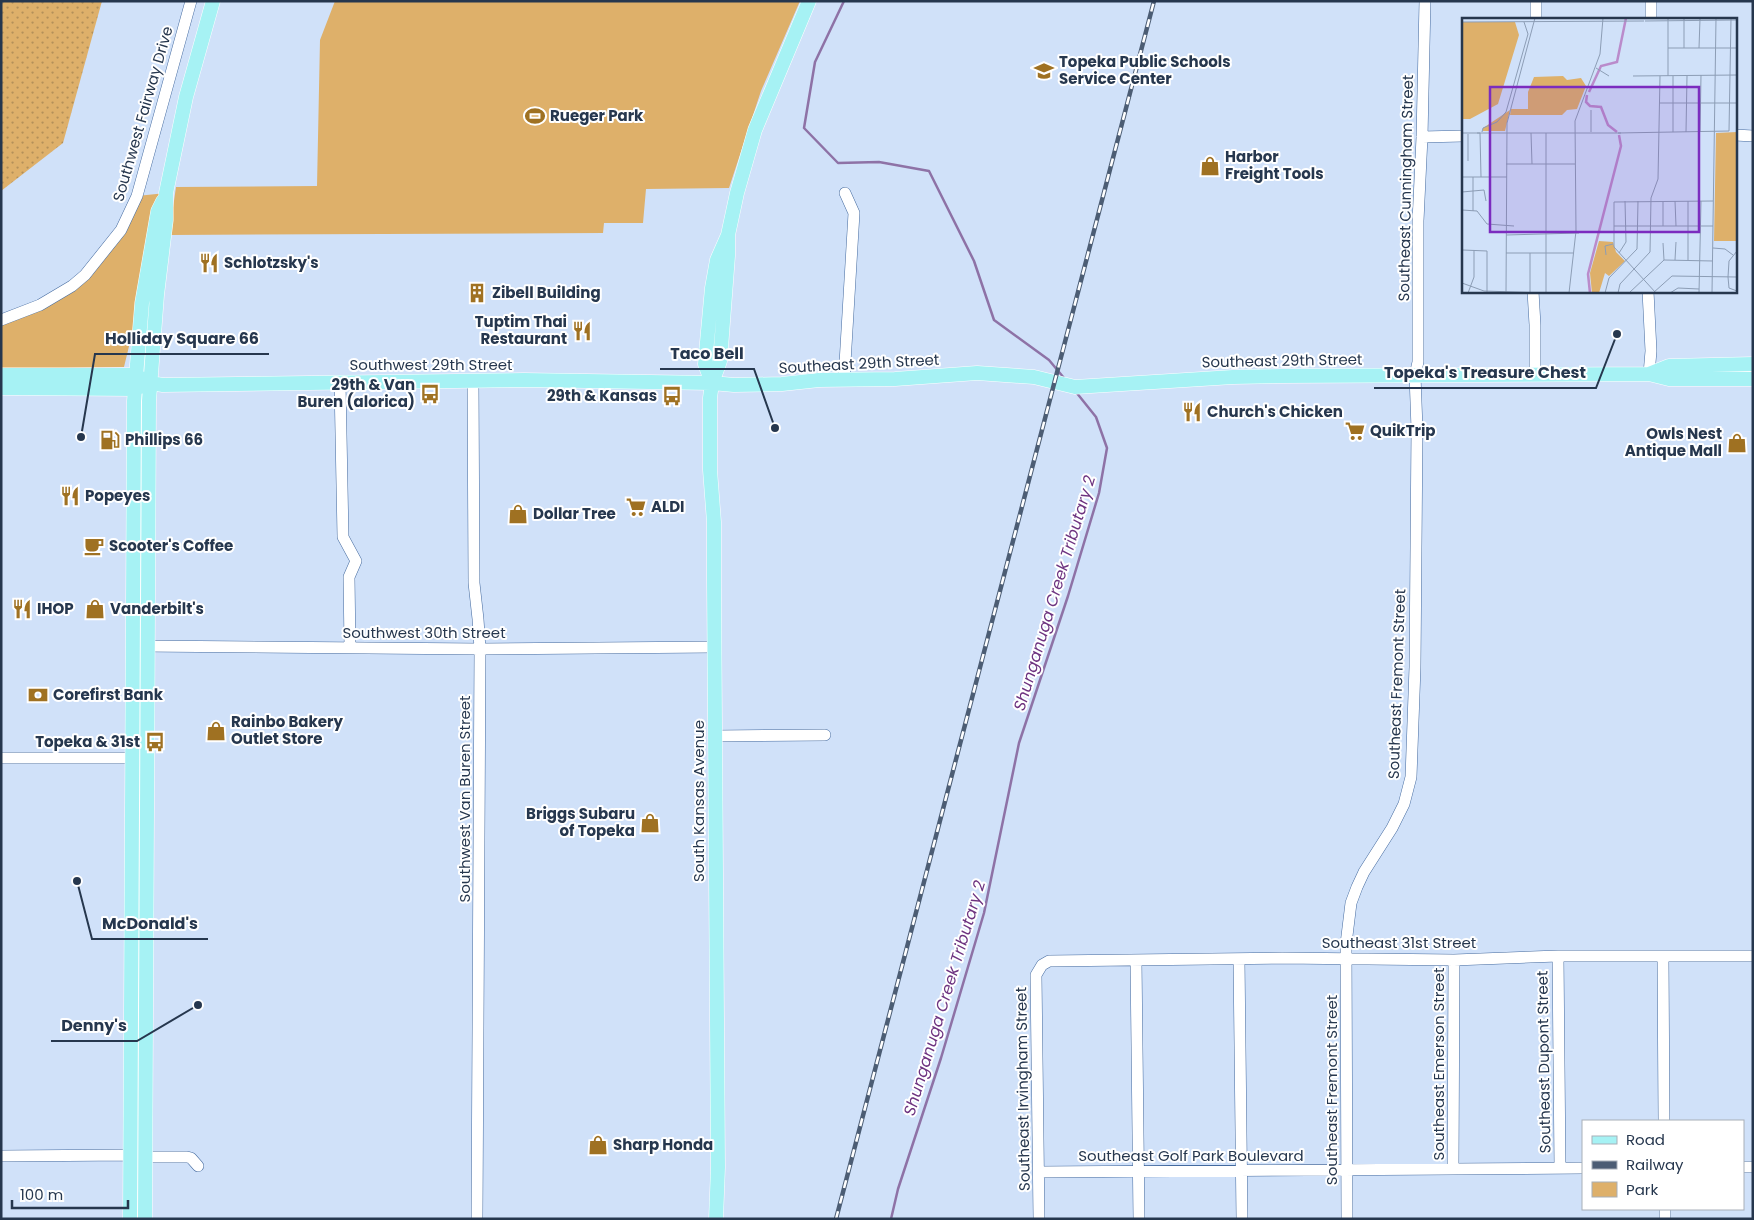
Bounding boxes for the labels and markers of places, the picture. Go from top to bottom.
place label: Topeka Public Schools Service Center [1059,51,1231,89]
school or university icon: Topeka Public Schools Service Center [1033,60,1055,82]
sports icon: Rueger Park [524,105,546,127]
place label: Rueger Park [550,105,644,126]
place label: Harbor Freight Tools [1225,146,1324,184]
shop icon: Harbor Freight Tools [1199,155,1221,177]
restaurant icon: Schlotzsky's [198,252,220,274]
place label: Schlotzsky's [224,252,319,273]
building icon: Zibell Building [466,282,488,304]
place label: Zibell Building [492,282,601,303]
place label: Tuptim Thai Restaurant [475,311,567,349]
restaurant icon: Tuptim Thai Restaurant [571,320,593,342]
callout: Holliday Square 66 [95,323,269,354]
callout: Taco Bell [660,338,754,369]
callout: Topeka's Treasure Chest [1374,357,1596,388]
place label: 29th & Van Buren (alorica) [297,374,415,412]
bus stop icon: 29th & Van Buren (alorica) [419,383,441,405]
place label: 29th & Kansas [547,385,657,406]
bus stop icon: 29th & Kansas [661,385,683,407]
restaurant icon: Church's Chicken [1181,401,1203,423]
place label: Church's Chicken [1207,401,1343,422]
supermarket icon: QuikTrip [1344,420,1366,442]
place label: QuikTrip [1370,420,1436,441]
place label: Owls Nest Antique Mall [1625,423,1722,461]
fuel station icon: Phillips 66 [99,429,121,451]
place label: Phillips 66 [125,429,203,450]
shop icon: Owls Nest Antique Mall [1726,432,1748,454]
restaurant icon: Popeyes [59,485,81,507]
place label: Popeyes [85,485,150,506]
supermarket icon: ALDI [625,496,647,518]
place label: ALDI [651,496,685,517]
shop icon: Dollar Tree [507,503,529,525]
place label: Dollar Tree [533,503,616,524]
cafe icon: Scooter's Coffee [83,535,105,557]
place label: Scooter's Coffee [109,535,233,556]
restaurant icon: IHOP [11,598,33,620]
place label: IHOP [37,598,74,619]
shop icon: Vanderbilt's [84,598,106,620]
place label: Vanderbilt's [110,598,204,619]
bank icon: Corefirst Bank [27,684,49,706]
place label: Corefirst Bank [53,684,164,705]
place label: Rainbo Bakery Outlet Store [231,711,343,749]
shop icon: Rainbo Bakery Outlet Store [205,720,227,742]
place label: Topeka & 31st [35,731,140,752]
bus stop icon: Topeka & 31st [144,731,166,753]
place label: Briggs Subaru of Topeka [526,803,635,841]
shop icon: Briggs Subaru of Topeka [639,812,661,834]
callout: McDonald's [92,908,208,939]
callout: Denny's [51,1010,137,1041]
shop icon: Sharp Honda [587,1134,609,1156]
place label: Sharp Honda [613,1134,713,1155]

